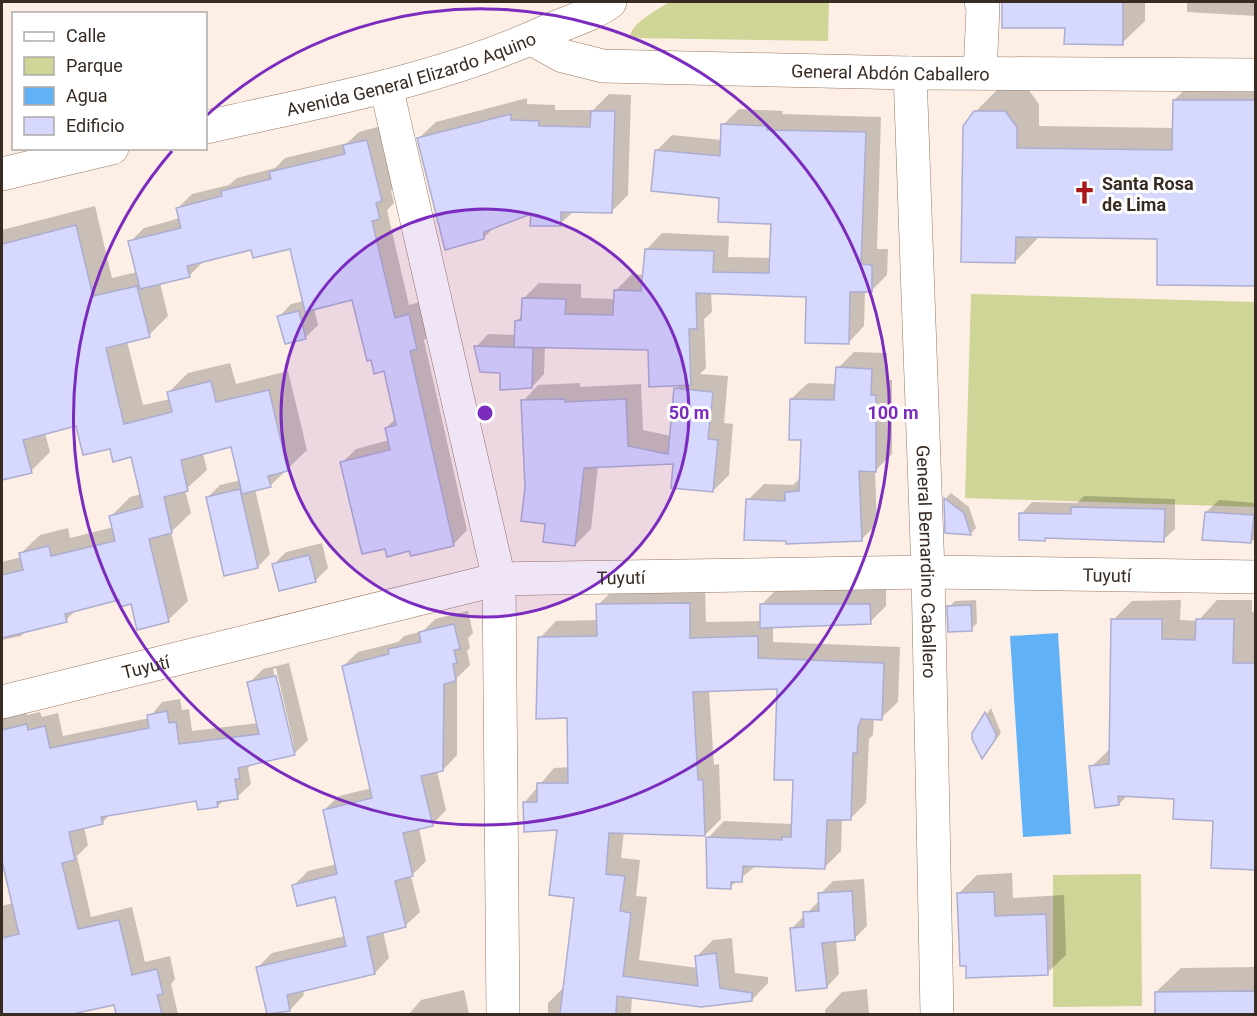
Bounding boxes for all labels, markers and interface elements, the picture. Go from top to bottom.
legend [12,12,207,150]
text: Calle [66,25,106,46]
street label: Avenida General Elizardo Aquino [284,27,539,120]
text: Parque [66,55,123,76]
street label: General Abdón Caballero [791,60,990,84]
text: Agua [66,85,108,106]
text: Edificio [66,115,125,136]
place label: Santa Rosa de Lima [1102,173,1194,215]
church icon: Santa Rosa de Lima [1071,180,1097,206]
text: 50 m [669,402,709,423]
text: 100 m [867,402,919,423]
centre of rings [475,403,495,423]
street label: General Bernardino Caballero [913,445,941,679]
street label: Tuyutí [1082,564,1132,586]
street label: Tuyutí [596,566,646,588]
street label: Tuyutí [120,650,172,682]

